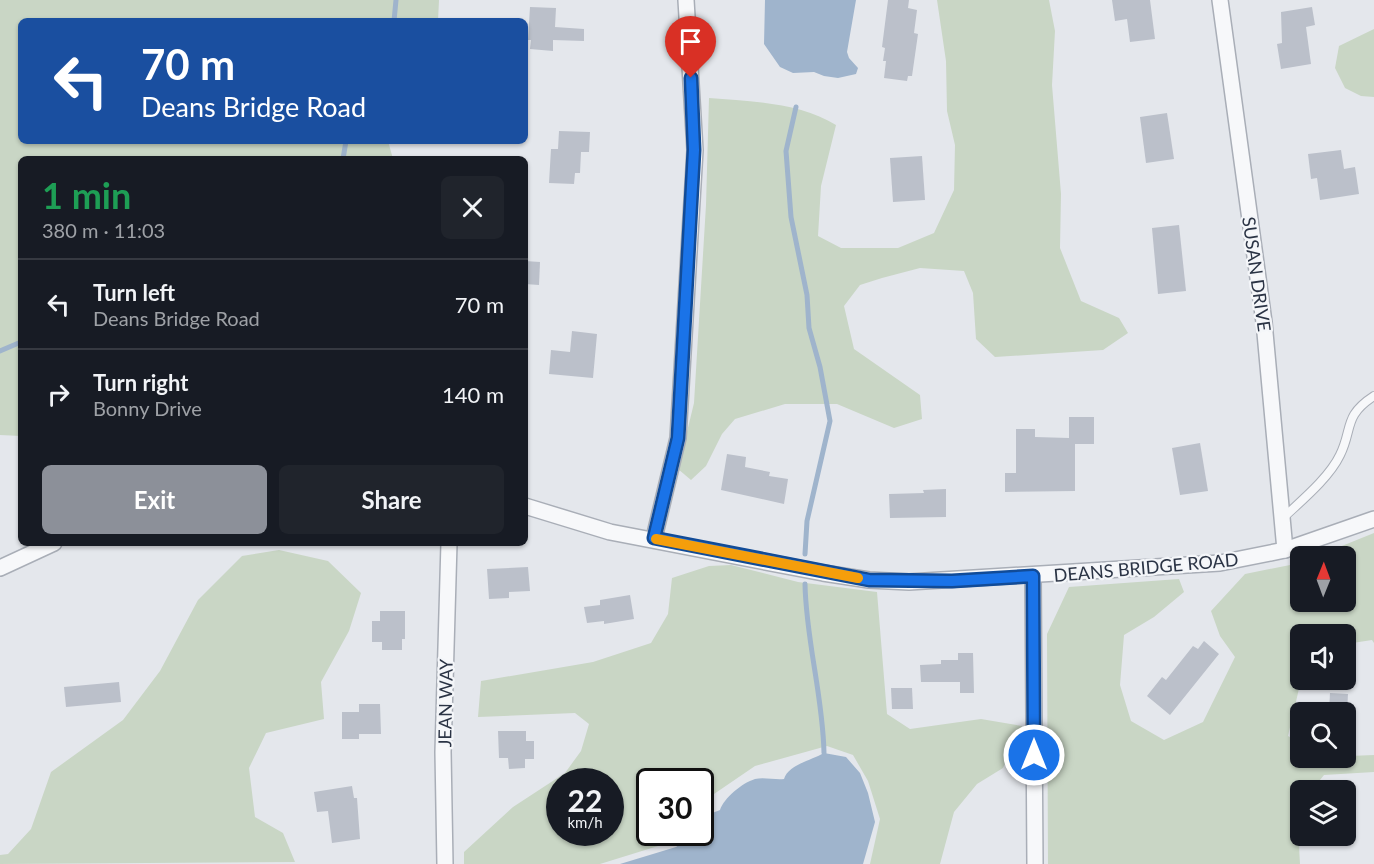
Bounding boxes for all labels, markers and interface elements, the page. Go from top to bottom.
pin [665,16,716,78]
icon: arrive [674,25,707,58]
text: 70 m [141,39,235,89]
icon: left [42,42,120,120]
text: Deans Bridge Road [141,90,366,123]
text: 1 min [42,173,131,217]
button: close [441,176,504,239]
street label: SUSAN DRIVE [1238,215,1276,333]
text: 380 m · 11:03 [42,218,165,242]
text: Turn left [93,279,175,306]
icon: left [42,288,75,321]
text: 70 m [455,291,504,318]
text: Deans Bridge Road [93,306,260,330]
text: Turn right [93,369,188,396]
icon: right [42,378,75,411]
text: 140 m [442,381,504,408]
text: Bonny Drive [93,396,202,420]
button: Exit [42,465,267,534]
button: Share [279,465,504,534]
north arrow [1290,546,1356,612]
map controls [1290,546,1356,846]
street label: DEANS BRIDGE ROAD [1053,548,1239,586]
button: sound [1290,624,1356,690]
street label: JEAN WAY [433,658,457,747]
button: search [1290,702,1356,768]
position arrow [1002,723,1066,787]
speed limit sign: 30 [636,768,714,846]
button: layers [1290,780,1356,846]
text: 22 [568,782,602,818]
text: km/h [567,813,603,831]

